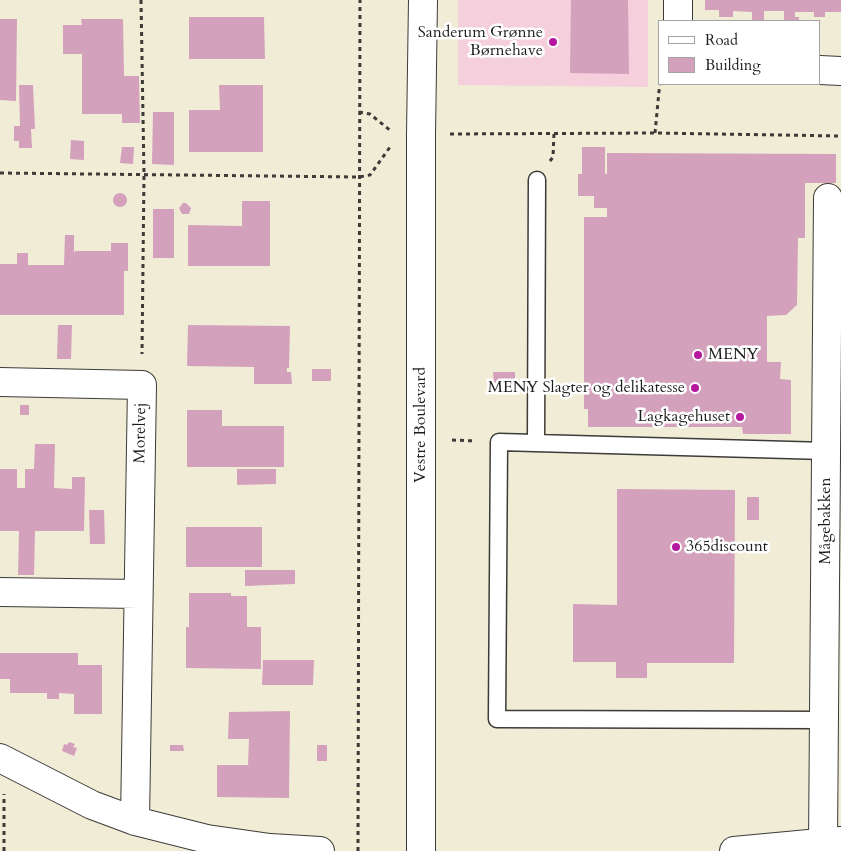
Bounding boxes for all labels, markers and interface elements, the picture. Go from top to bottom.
legend [658,20,821,85]
place label: Sanderum Grønne Børnehave [418,23,543,61]
text: Road [705,30,738,50]
marker: Sanderum Grønne Børnehave [547,36,559,48]
text: Building [705,55,761,75]
place label: MENY [708,345,759,365]
marker: MENY [692,349,704,361]
street label: Vestre Boulevard [411,367,431,483]
place label: MENY Slagter og delikatesse [488,378,685,398]
marker: MENY Slagter og delikatesse [689,382,701,394]
street label: Morelvej [131,402,151,464]
place label: Lagkagehuset [637,407,730,427]
marker: Lagkagehuset [734,411,746,423]
street label: Mågebakken [816,477,836,565]
place label: 365discount [686,537,768,557]
marker: 365discount [670,541,682,553]

